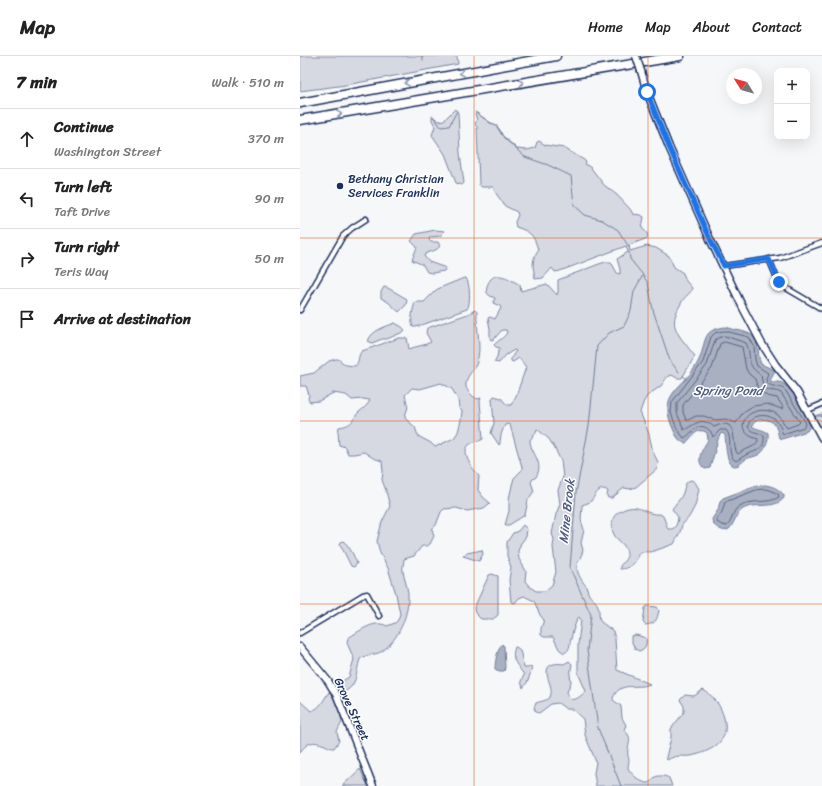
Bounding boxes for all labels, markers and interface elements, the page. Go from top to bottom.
text: Map [20,11,55,44]
text: Home [588,15,623,40]
text: Map [645,15,671,40]
text: About [693,15,730,40]
text: Contact [752,15,802,40]
text: 7 min [16,67,57,97]
one-way arrow [459,68,466,77]
north arrow [726,68,762,104]
map controls [774,68,810,140]
button: + [774,68,810,104]
text: Walk · 510 m [211,71,284,94]
one-way arrow [404,78,410,87]
one-way arrow [518,79,524,88]
route start [638,83,656,101]
button: − [774,104,810,140]
one-way arrow [335,110,342,119]
text: Continue [54,114,114,140]
text: 370 m [248,127,284,150]
icon: ahead [16,128,38,150]
text: Washington Street [54,140,161,163]
place label: Bethany Christian Services Franklin [348,168,444,204]
text: Turn left [54,174,112,200]
marker: Bethany Christian Services Franklin [335,181,345,191]
text: 90 m [254,187,284,210]
icon: left [16,188,38,210]
text: Taft Drive [54,200,110,223]
text: Turn right [54,234,119,260]
text: 50 m [254,247,284,270]
icon: right [16,248,38,270]
text: Teris Way [54,260,108,283]
route end [770,273,788,291]
text: Arrive at destination [54,306,191,332]
icon: arrive [16,308,38,330]
water label: Spring Pond [693,379,767,402]
water label: Mine Brook [552,477,581,545]
street label: Grove Street [328,674,376,744]

